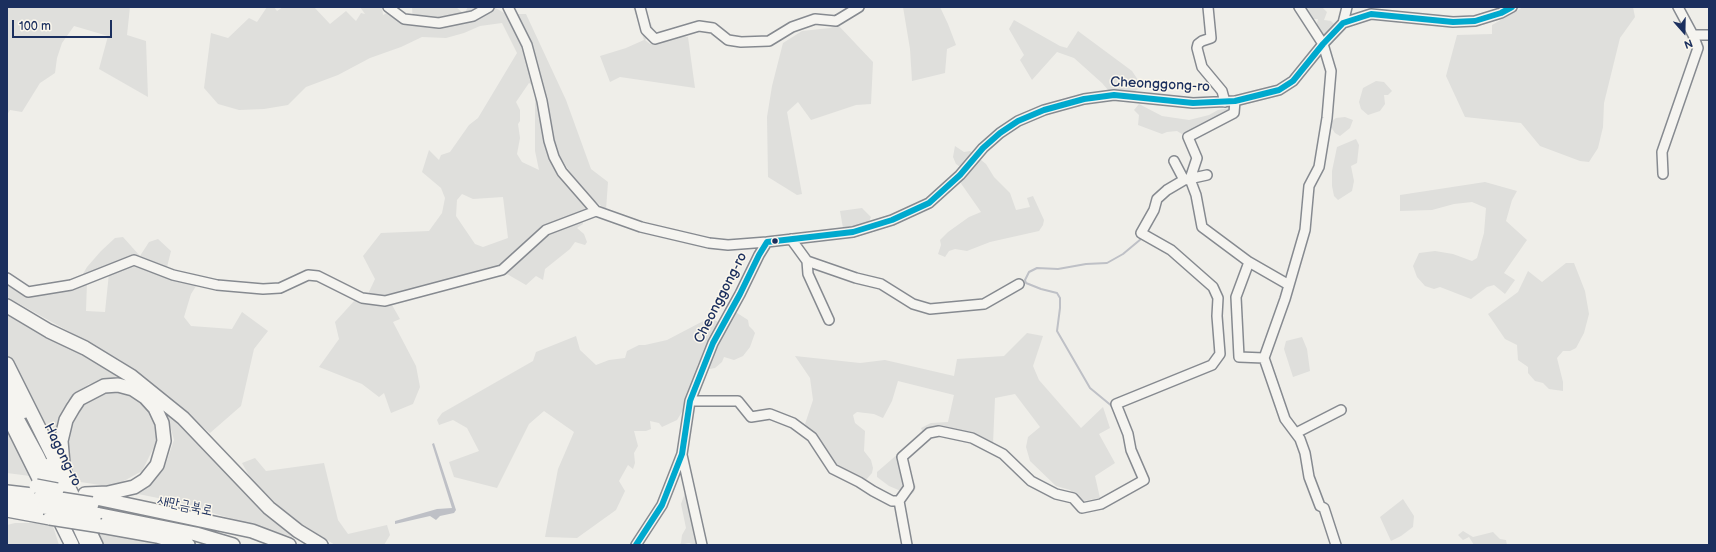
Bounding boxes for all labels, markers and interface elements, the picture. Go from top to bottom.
scale bar [14,12,114,38]
north arrow [1664,12,1704,52]
text: 100 m [19,19,51,34]
text: N [1682,36,1694,51]
street label: Cheonggong-ro [1110,74,1210,96]
unlabelled marker [770,236,780,246]
street label: Cheonggong-ro [691,250,751,346]
street label: Hagong-ro [40,421,84,489]
street label: 새만금북로 [156,492,214,520]

